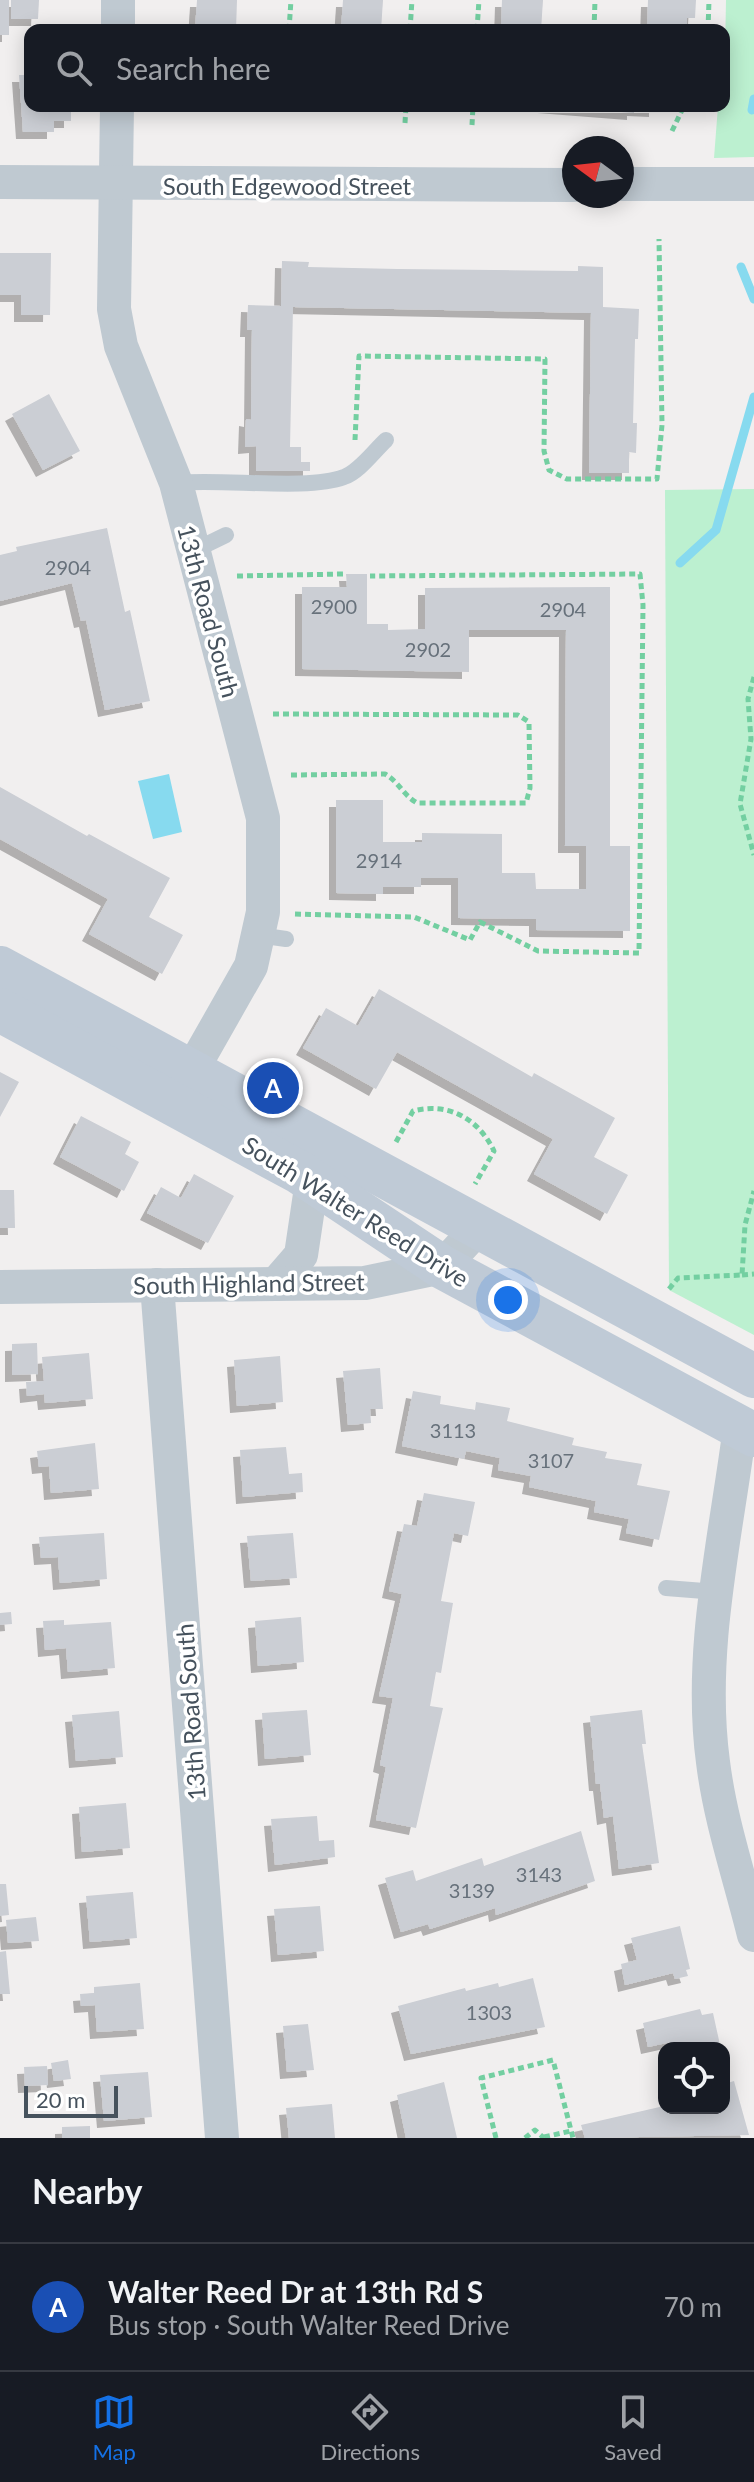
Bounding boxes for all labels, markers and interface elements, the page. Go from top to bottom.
search box [24,24,730,112]
icon: search [52,46,96,90]
text: Search here [116,50,271,86]
north arrow [562,136,634,208]
street label: South Edgewood Street [163,171,412,200]
street label: 13th Road South [172,522,246,700]
house number: 2904 [45,555,92,579]
house number: 2900 [311,594,357,618]
house number: 2904 [540,597,587,621]
house number: 2902 [405,637,451,661]
house number: 2914 [356,848,403,872]
pin: A [247,1058,299,1118]
street label: South Walter Reed Drive [238,1130,474,1292]
street label: South Highland Street [133,1266,365,1300]
your location [488,1280,528,1320]
house number: 3113 [430,1418,476,1442]
house number: 3107 [528,1448,574,1472]
street label: 13th Road South [169,1623,211,1801]
house number: 3143 [516,1862,562,1886]
house number: 3139 [449,1878,495,1902]
house number: 1303 [466,2000,512,2024]
map controls [658,2042,730,2114]
button: locate [658,2042,730,2114]
scale bar [24,2082,118,2118]
text: 20 m [36,2086,85,2113]
text: Nearby [32,2170,143,2211]
text: Walter Reed Dr at 13th Rd S [108,2273,483,2309]
text: A [49,2291,67,2323]
text: 70 m [664,2291,722,2323]
text: Bus stop · South Walter Reed Drive [108,2309,509,2341]
tab: Map [92,2390,136,2465]
tab: Directions [321,2390,420,2465]
tab: Saved [604,2390,662,2465]

